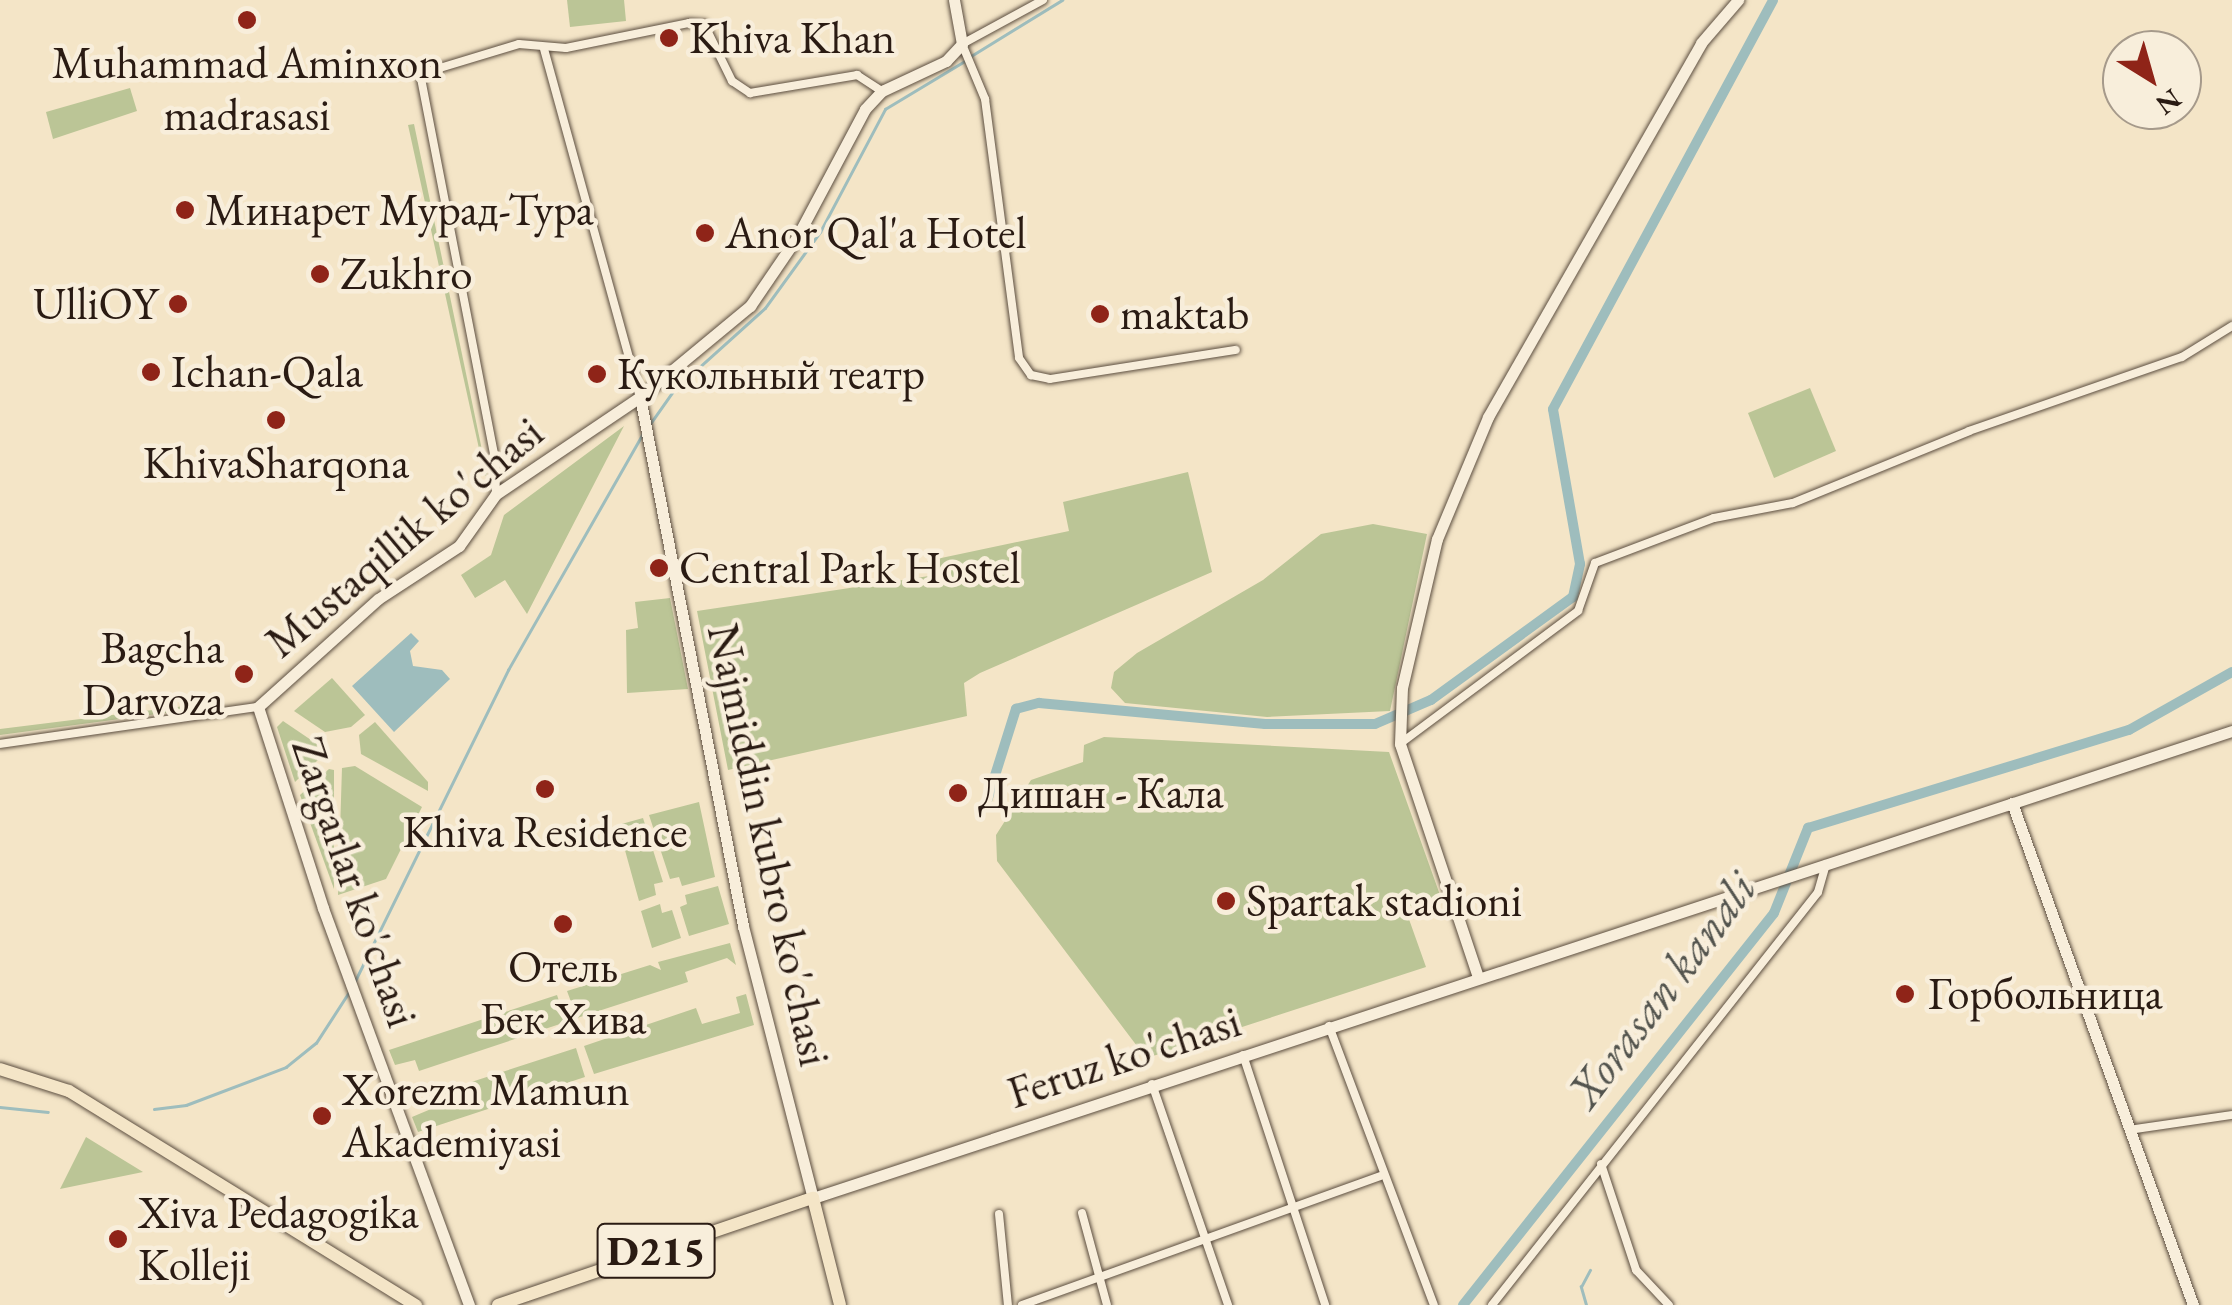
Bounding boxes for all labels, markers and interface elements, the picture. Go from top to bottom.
marker: Muhammad Aminxon madrasasi [236,9,258,31]
place label: Khiva Khan [689,11,895,65]
marker: Khiva Khan [658,27,680,49]
north arrow [2102,30,2202,130]
place label: Muhammad Aminxon madrasasi [52,36,442,142]
text: N [2149,81,2189,124]
place label: Минарет Мурад-Тура [205,183,594,237]
marker: Минарет Мурад-Тура [174,199,196,221]
place label: Anor Qal'a Hotel [725,206,1026,260]
marker: Anor Qal'a Hotel [694,222,716,244]
place label: Zukhro [340,247,472,301]
marker: Zukhro [309,263,331,285]
place label: UlliOY [33,277,158,331]
place label: maktab [1120,287,1249,341]
marker: UlliOY [167,293,189,315]
marker: maktab [1089,303,1111,325]
place label: Ichan-Qala [171,345,363,399]
place label: Кукольный театр [617,347,925,401]
marker: Ichan-Qala [140,361,162,383]
marker: Кукольный театр [586,363,608,385]
street label: Mustaqillik ko'chasi [254,405,554,669]
marker: KhivaSharqona [265,409,287,431]
place label: KhivaSharqona [143,436,409,490]
place label: Central Park Hostel [679,541,1021,595]
marker: Central Park Hostel [648,557,670,579]
street label: Najmiddin kubro ko'chasi [696,619,842,1071]
place label: Bagcha Darvoza [82,621,224,727]
marker: Bagcha Darvoza [233,663,255,685]
street label: Zargarlar ko'chasi [280,730,430,1034]
place label: Дишан - Кала [978,766,1224,820]
marker: Khiva Residence [534,778,556,800]
marker: Дишан - Кала [947,782,969,804]
place label: Khiva Residence [402,805,688,859]
water label: Xorasan kanali [1555,860,1769,1118]
place label: Spartak stadioni [1246,874,1522,928]
marker: Spartak stadioni [1215,890,1237,912]
marker: Отель Бек Хива [552,913,574,935]
place label: Отель Бек Хива [479,940,647,1046]
place label: Горбольница [1928,967,2163,1021]
marker: Горбольница [1892,981,1918,1007]
street label: Feruz ko'chasi [1001,994,1247,1120]
place label: Xorezm Mamun Akademiyasi [342,1063,630,1169]
marker: Xorezm Mamun Akademiyasi [311,1105,333,1127]
place label: Xiva Pedagogika Kolleji [138,1186,419,1292]
road number: D215 [596,1214,716,1288]
marker: Xiva Pedagogika Kolleji [107,1228,129,1250]

